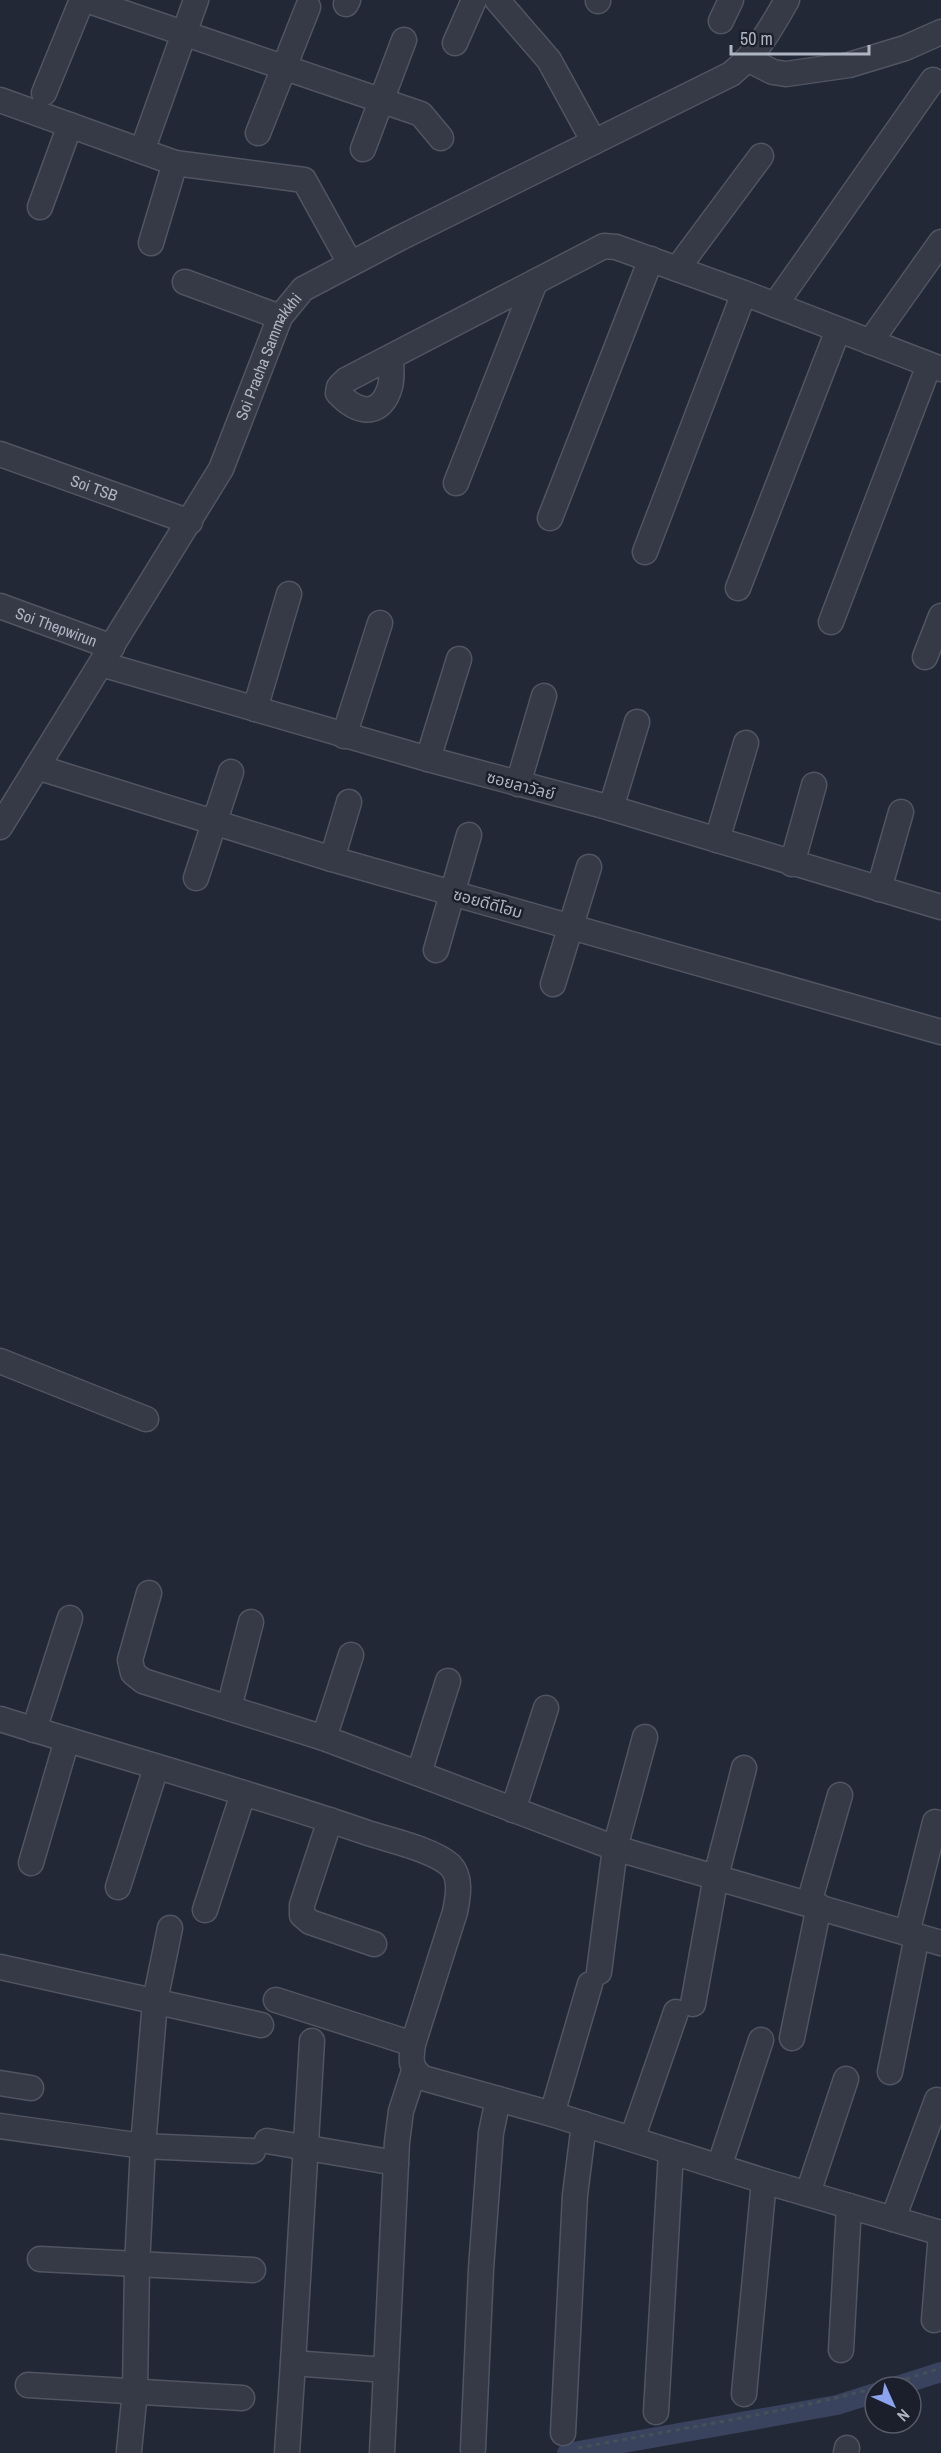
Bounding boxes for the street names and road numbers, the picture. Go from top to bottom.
street label: Soi Pracha Sammakkhi [230,288,306,423]
street label: Soi TSB [68,469,121,506]
street label: Soi Thepwirun [13,602,100,652]
street label: ซอยลาวัลย์ [484,765,558,805]
street label: ซอยดีดีโฮม [451,883,525,923]

